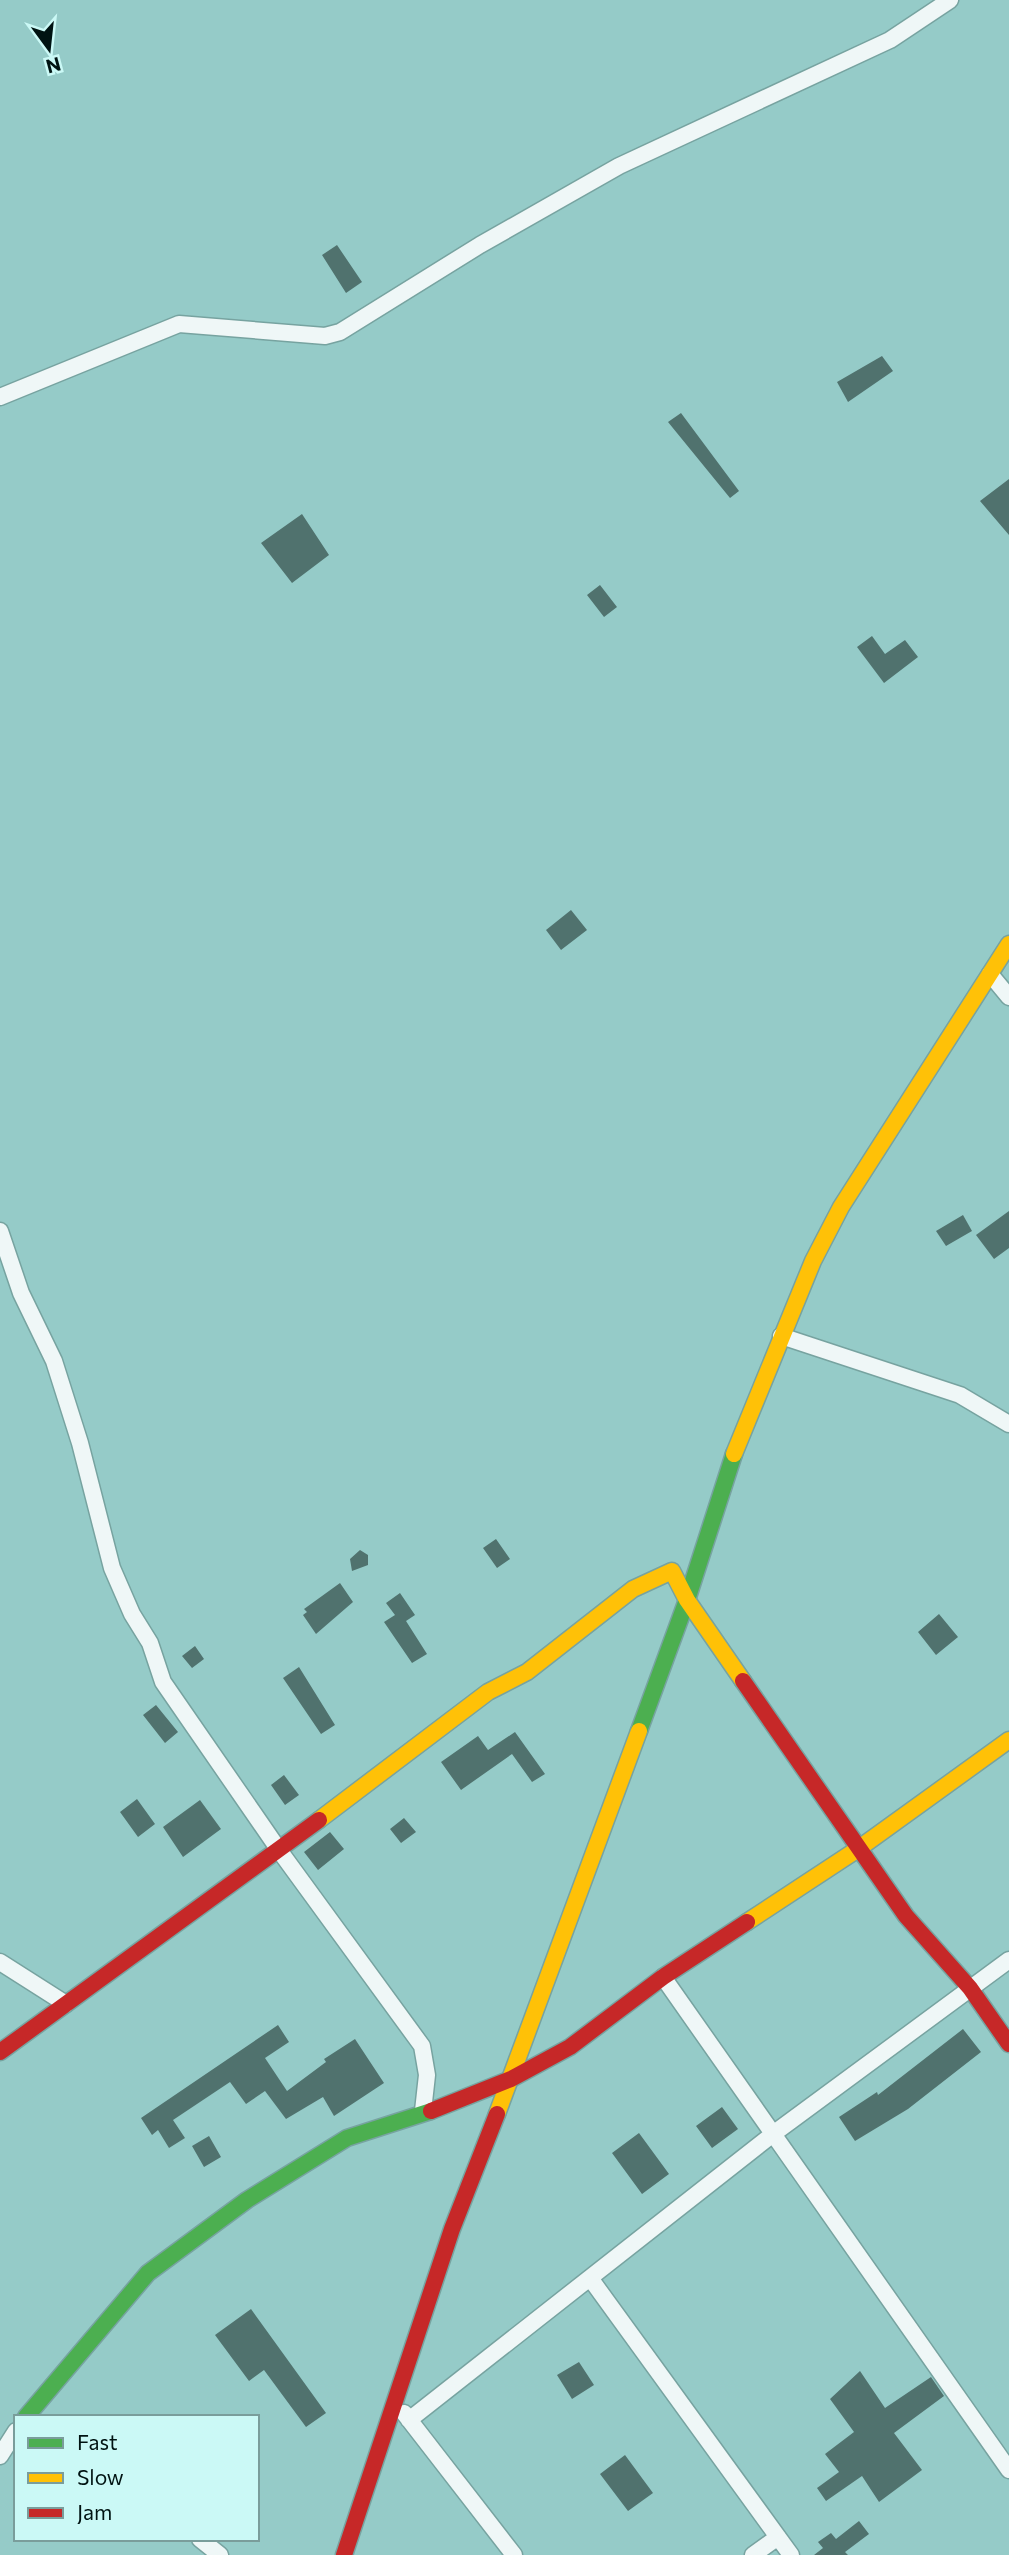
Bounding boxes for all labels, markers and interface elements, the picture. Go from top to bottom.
north arrow [14,14,84,84]
text: N [44,53,63,79]
legend [14,2415,259,2541]
text: Fast [77,2429,118,2454]
text: Slow [77,2464,124,2489]
text: Jam [77,2499,112,2524]

